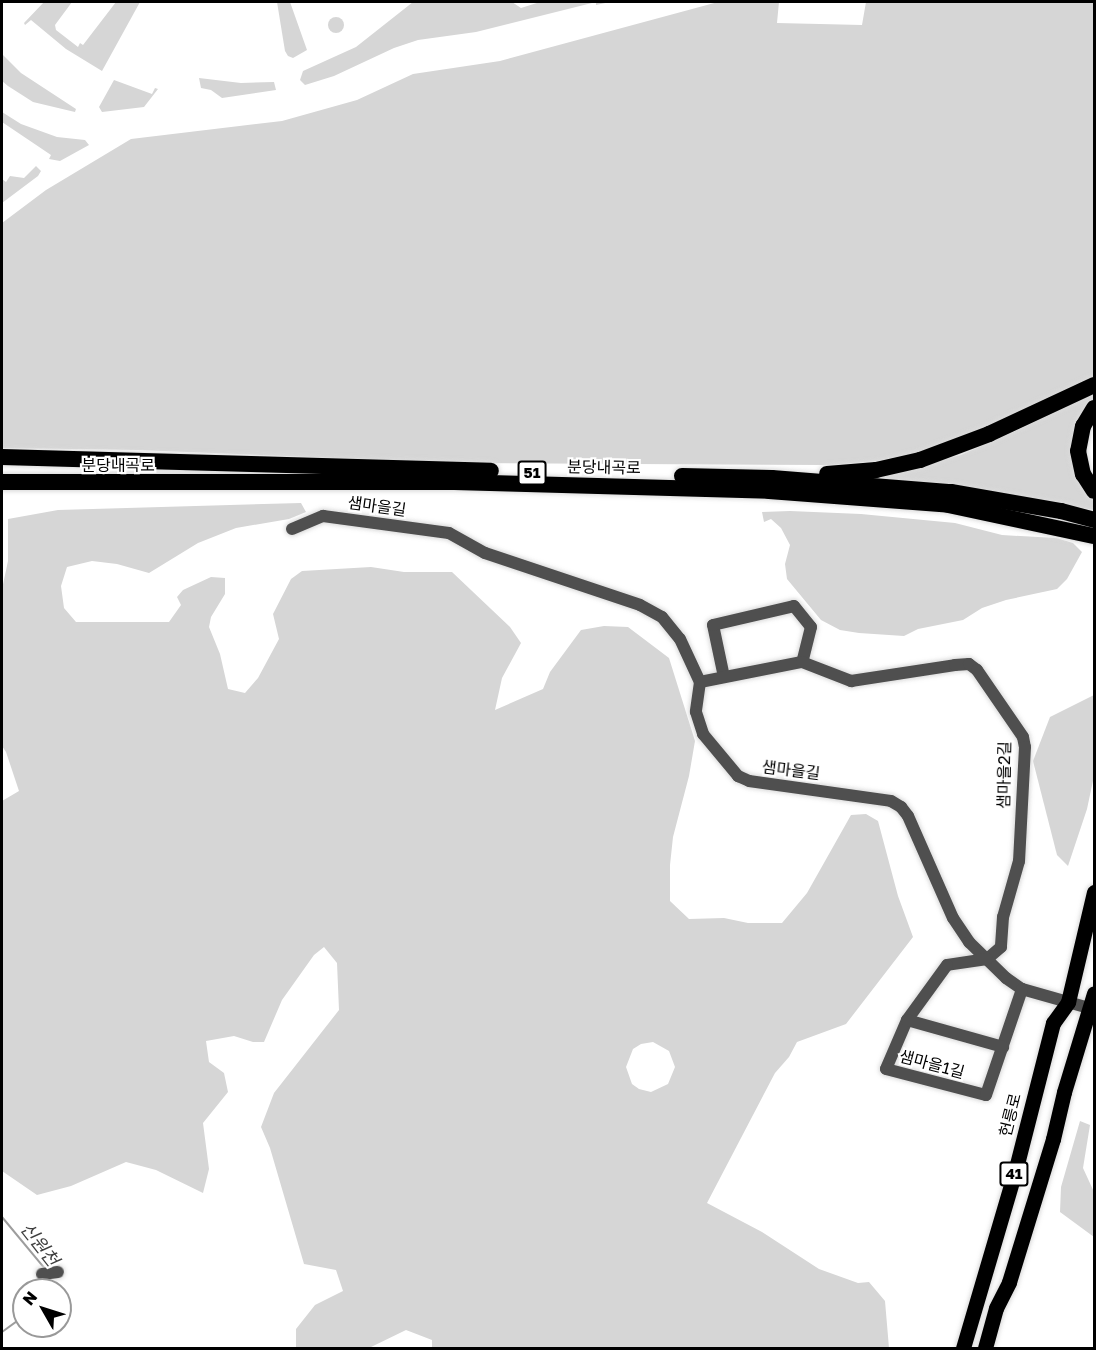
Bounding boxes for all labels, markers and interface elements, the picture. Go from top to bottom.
street label: 분당내곡로 [81,455,155,475]
street label: 분당내곡로 [567,457,641,477]
road number: 51 [517,461,547,485]
street label: 샘마을길 [347,492,407,520]
street label: 샘마을2길 [994,741,1014,809]
street label: 샘마을길 [761,757,821,783]
street label: 샘마을1길 [897,1046,967,1082]
street label: 헌릉로 [995,1091,1025,1139]
road number: 41 [999,1162,1029,1186]
water label: 신원천 [16,1218,64,1270]
north arrow [12,1278,72,1338]
text: N [18,1287,41,1309]

